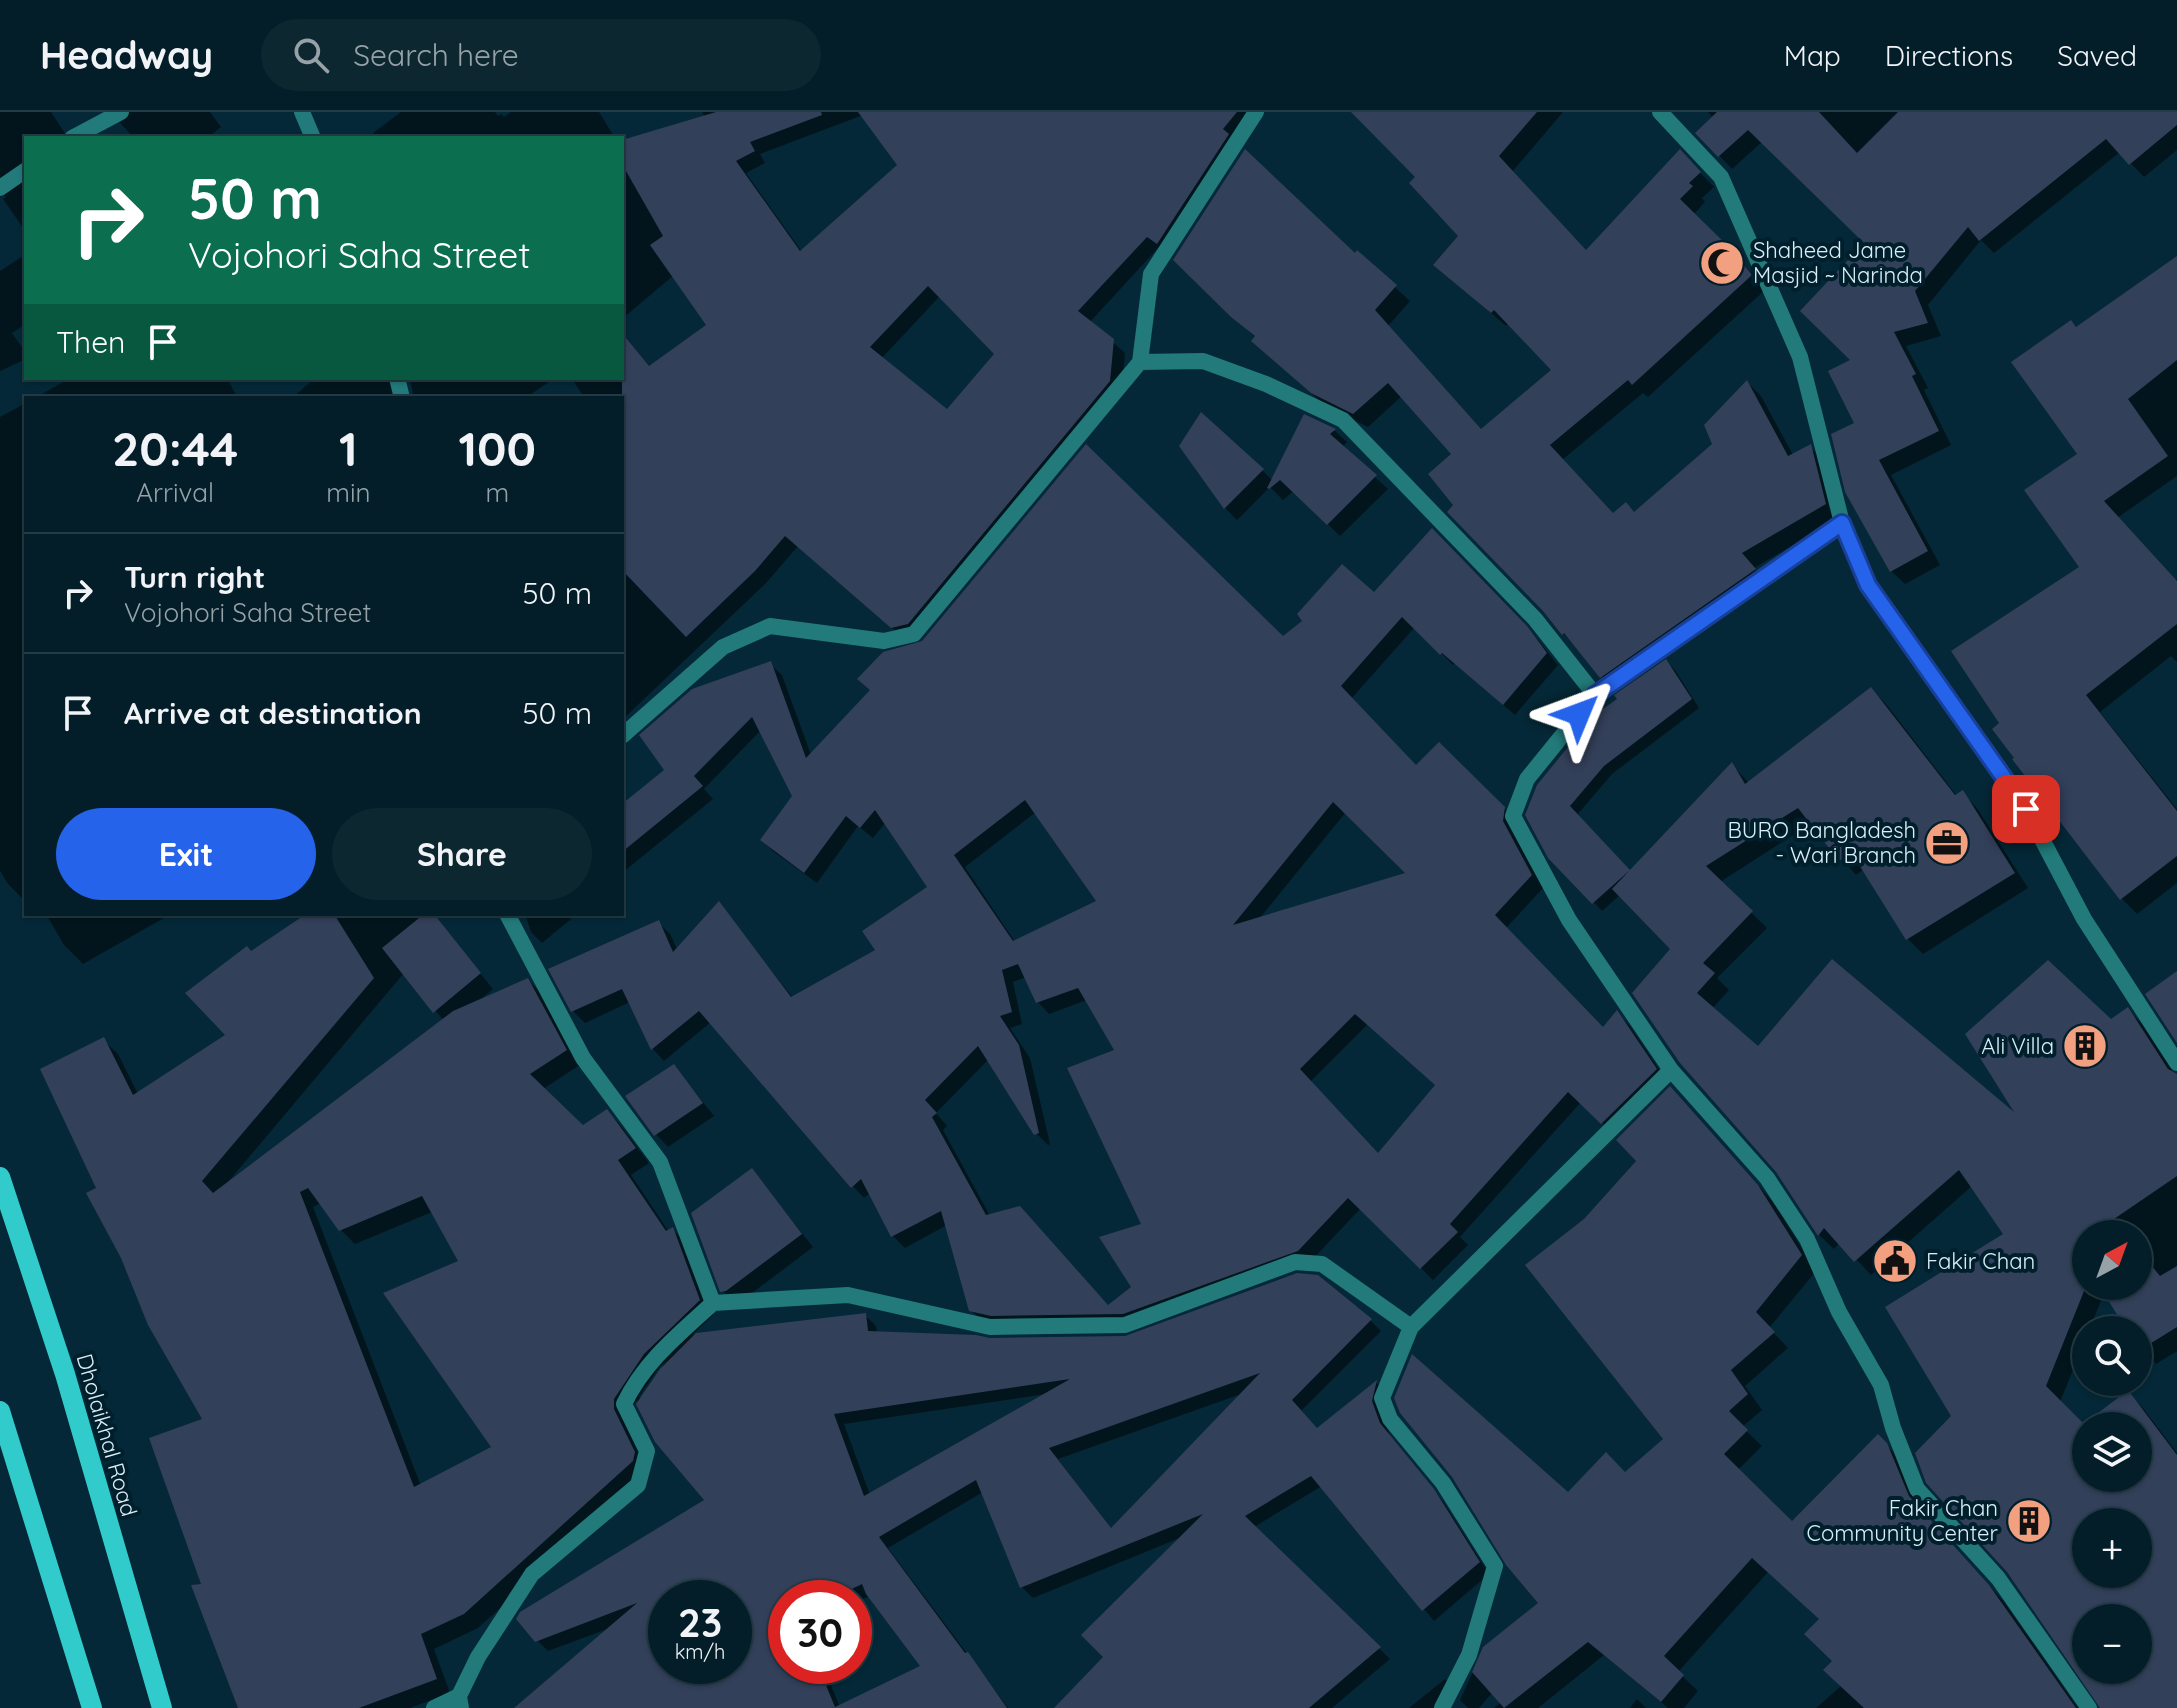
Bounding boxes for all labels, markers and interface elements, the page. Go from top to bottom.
search box [261,19,821,91]
text: Headway [40,31,213,79]
icon: search [289,33,333,77]
text: Search here [353,36,519,74]
text: Map [1784,38,1841,73]
text: Directions [1885,38,2013,73]
text: Saved [2057,38,2137,73]
text: 50 m [188,163,322,233]
icon: right [56,168,160,272]
text: Vojohori Saha Street [188,232,530,277]
place label: Shaheed Jame Masjid ~ Narinda [1753,236,1923,289]
mosque icon: Shaheed Jame Masjid ~ Narinda [1698,239,1746,287]
icon: arrive [141,320,185,364]
text: Then [56,323,125,361]
text: 20:44 [112,418,238,478]
text: 1 [339,418,358,478]
text: 100 [458,418,536,478]
text: Arrival [136,476,214,509]
text: min [326,476,371,509]
text: m [485,476,509,509]
text: Turn right [124,558,265,596]
icon: right [56,571,100,615]
text: 50 m [522,574,592,612]
text: Vojohori Saha Street [124,596,371,629]
position arrow [1537,672,1621,756]
icon: arrive [56,691,100,735]
text: Arrive at destination [124,694,422,732]
text: 50 m [522,694,592,732]
pin [1992,775,2060,843]
icon: arrive [2004,787,2048,831]
button: Exit [56,808,316,900]
button: Share [332,808,592,900]
place label: BURO Bangladesh - Wari Branch [1728,816,1916,869]
office icon: BURO Bangladesh - Wari Branch [1923,819,1971,867]
building icon: Ali Villa [2061,1022,2109,1070]
place label: Ali Villa [1981,1032,2054,1060]
north arrow [2072,1220,2152,1300]
map controls [2072,1220,2152,1684]
public building icon: Fakir Chan [1871,1237,1919,1285]
place label: Fakir Chan [1926,1247,2035,1275]
button: search [2072,1316,2152,1396]
street label: Dholaikhal Road [70,1350,144,1520]
button: layers [2072,1412,2152,1492]
place label: Fakir Chan Community Center [1807,1494,1999,1547]
building icon: Fakir Chan Community Center [2005,1497,2053,1545]
button: + [2072,1508,2152,1588]
speed limit sign: 30 [768,1580,872,1684]
text: 23 [678,1597,722,1647]
button: − [2072,1604,2152,1684]
text: km/h [675,1639,725,1664]

